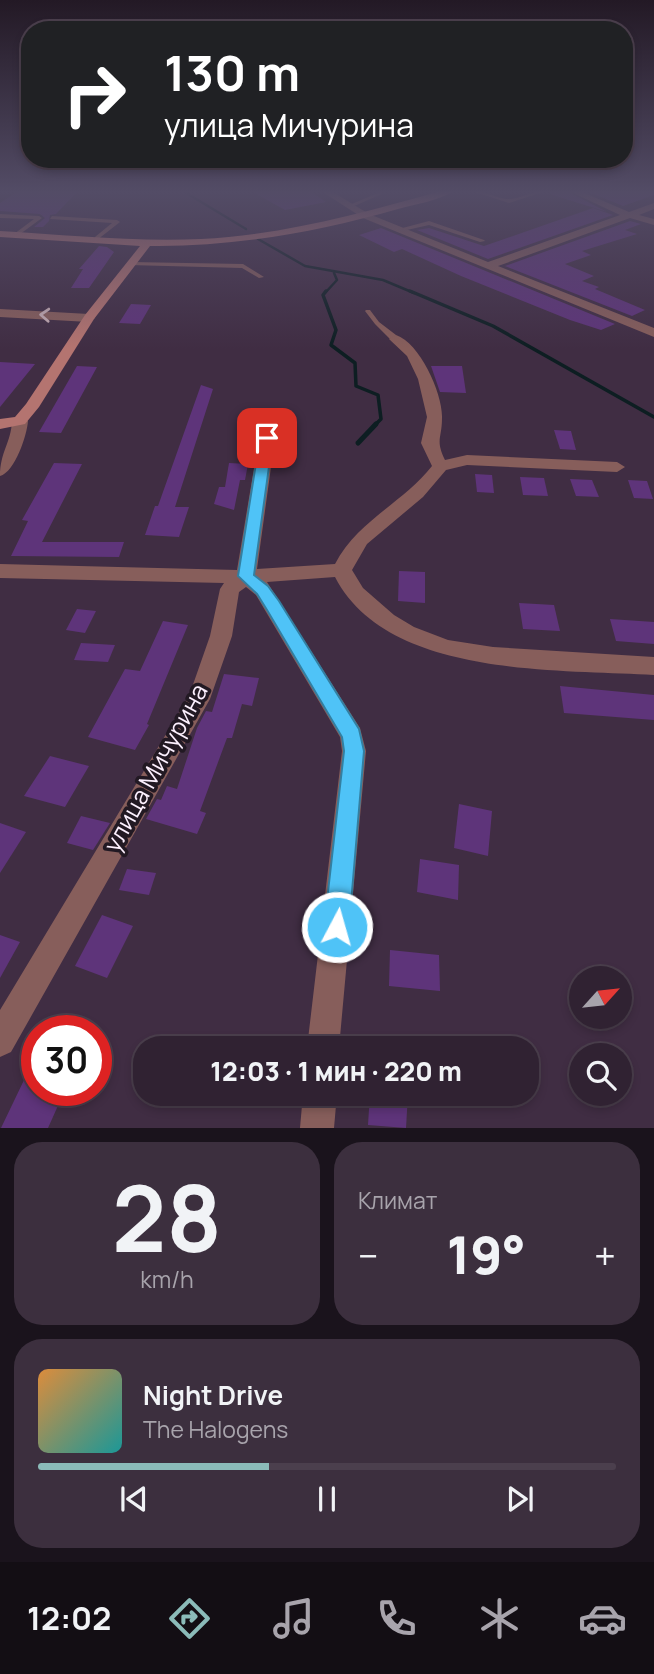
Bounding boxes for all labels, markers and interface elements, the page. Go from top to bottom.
text: 130 m [164,39,300,106]
icon: right [49,49,140,140]
text: улица Мичурина [164,103,414,147]
one-way arrow [39,308,50,323]
pin [237,408,297,468]
icon: arrive [248,419,286,457]
street label: улица Мичурина [95,677,215,857]
position arrow [300,890,374,964]
north arrow [569,966,632,1029]
map controls [569,966,632,1106]
speed limit sign: 30 [21,1015,112,1106]
button: search [569,1043,632,1106]
text: 12:03 · 1 мин · 220 m [210,1053,462,1089]
text: 28 [112,1155,222,1279]
text: Климат [358,1184,437,1216]
text: 19° [447,1219,526,1290]
text: − [358,1229,379,1281]
text: + [594,1229,616,1281]
text: km/h [140,1263,194,1295]
text: Night Drive [143,1377,283,1413]
text: The Halogens [143,1413,288,1445]
icon: previous [115,1480,153,1518]
icon: pause [308,1480,346,1518]
icon: next [501,1480,539,1518]
icon: directions [165,1594,214,1643]
icon: music [269,1594,318,1643]
icon: phone [372,1594,421,1643]
icon: climate [475,1594,524,1643]
icon: car [578,1594,627,1643]
text: 12:02 [27,1596,111,1640]

